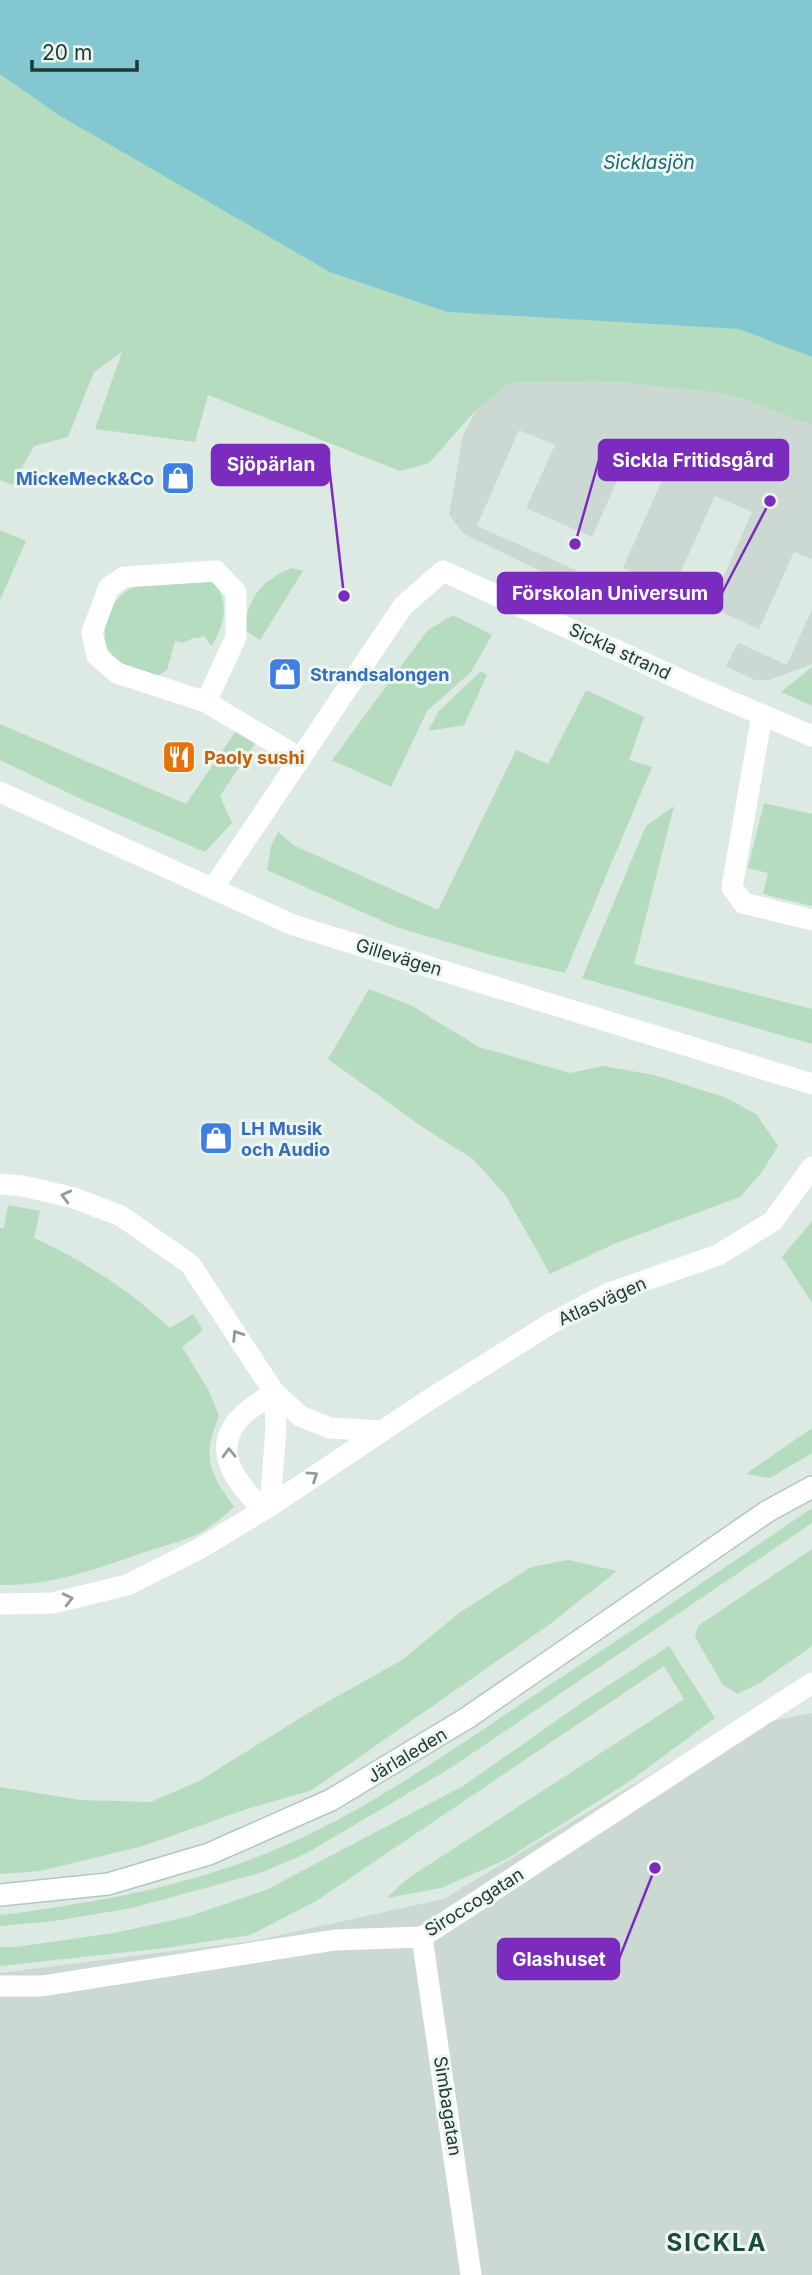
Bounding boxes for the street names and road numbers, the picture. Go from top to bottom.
street label: Sickla strand [566,618,674,684]
street label: Gillevägen [353,934,445,980]
street label: Atlasvägen [555,1272,649,1330]
street label: Järlaleden [363,1723,451,1787]
street label: Siroccogatan [421,1863,527,1941]
street label: Simbagatan [430,2055,466,2157]

